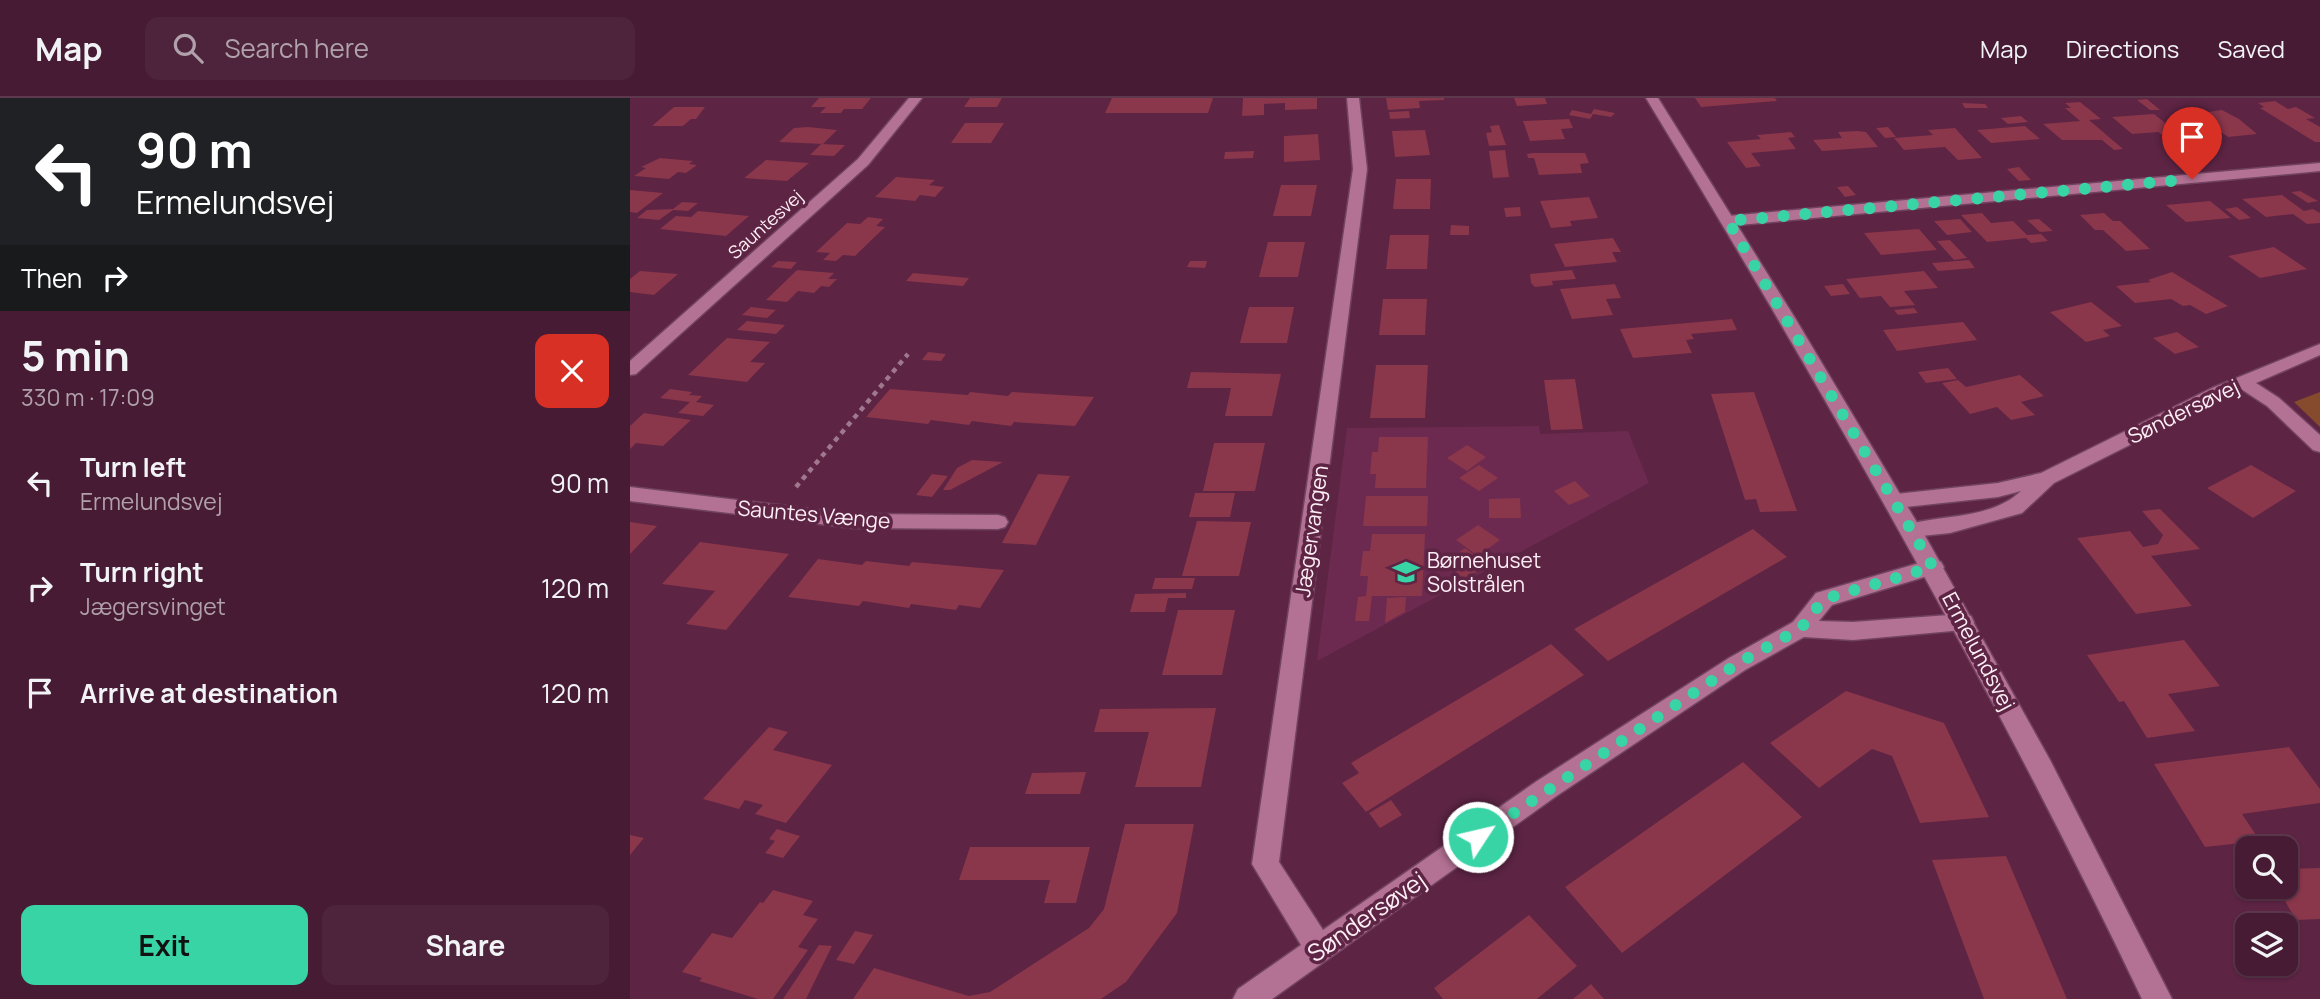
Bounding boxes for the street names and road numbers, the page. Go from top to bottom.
street label: Sauntesvej [723,184,807,264]
street label: Søndersøvej [2123,372,2243,450]
street label: Jægervangen [1288,463,1334,599]
street label: Sauntes Vænge [736,493,892,535]
street label: Ermelundsvej [1936,587,2022,715]
street label: Søndersøvej [1300,863,1432,969]

